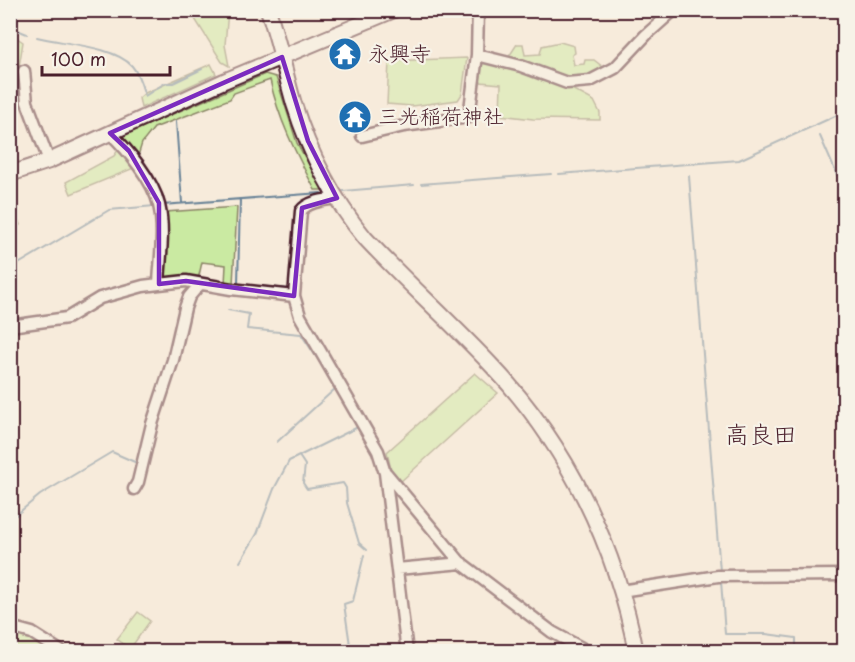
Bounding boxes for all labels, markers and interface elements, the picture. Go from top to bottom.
temple icon: 永興寺 [327,36,363,72]
place label: 永興寺 [368,36,431,68]
scale bar [42,39,170,77]
text: 100 m [51,45,106,72]
temple icon: 三光稲荷神社 [337,99,373,135]
place label: 三光稲荷神社 [378,99,504,131]
district label: 高良田 [725,415,797,451]

